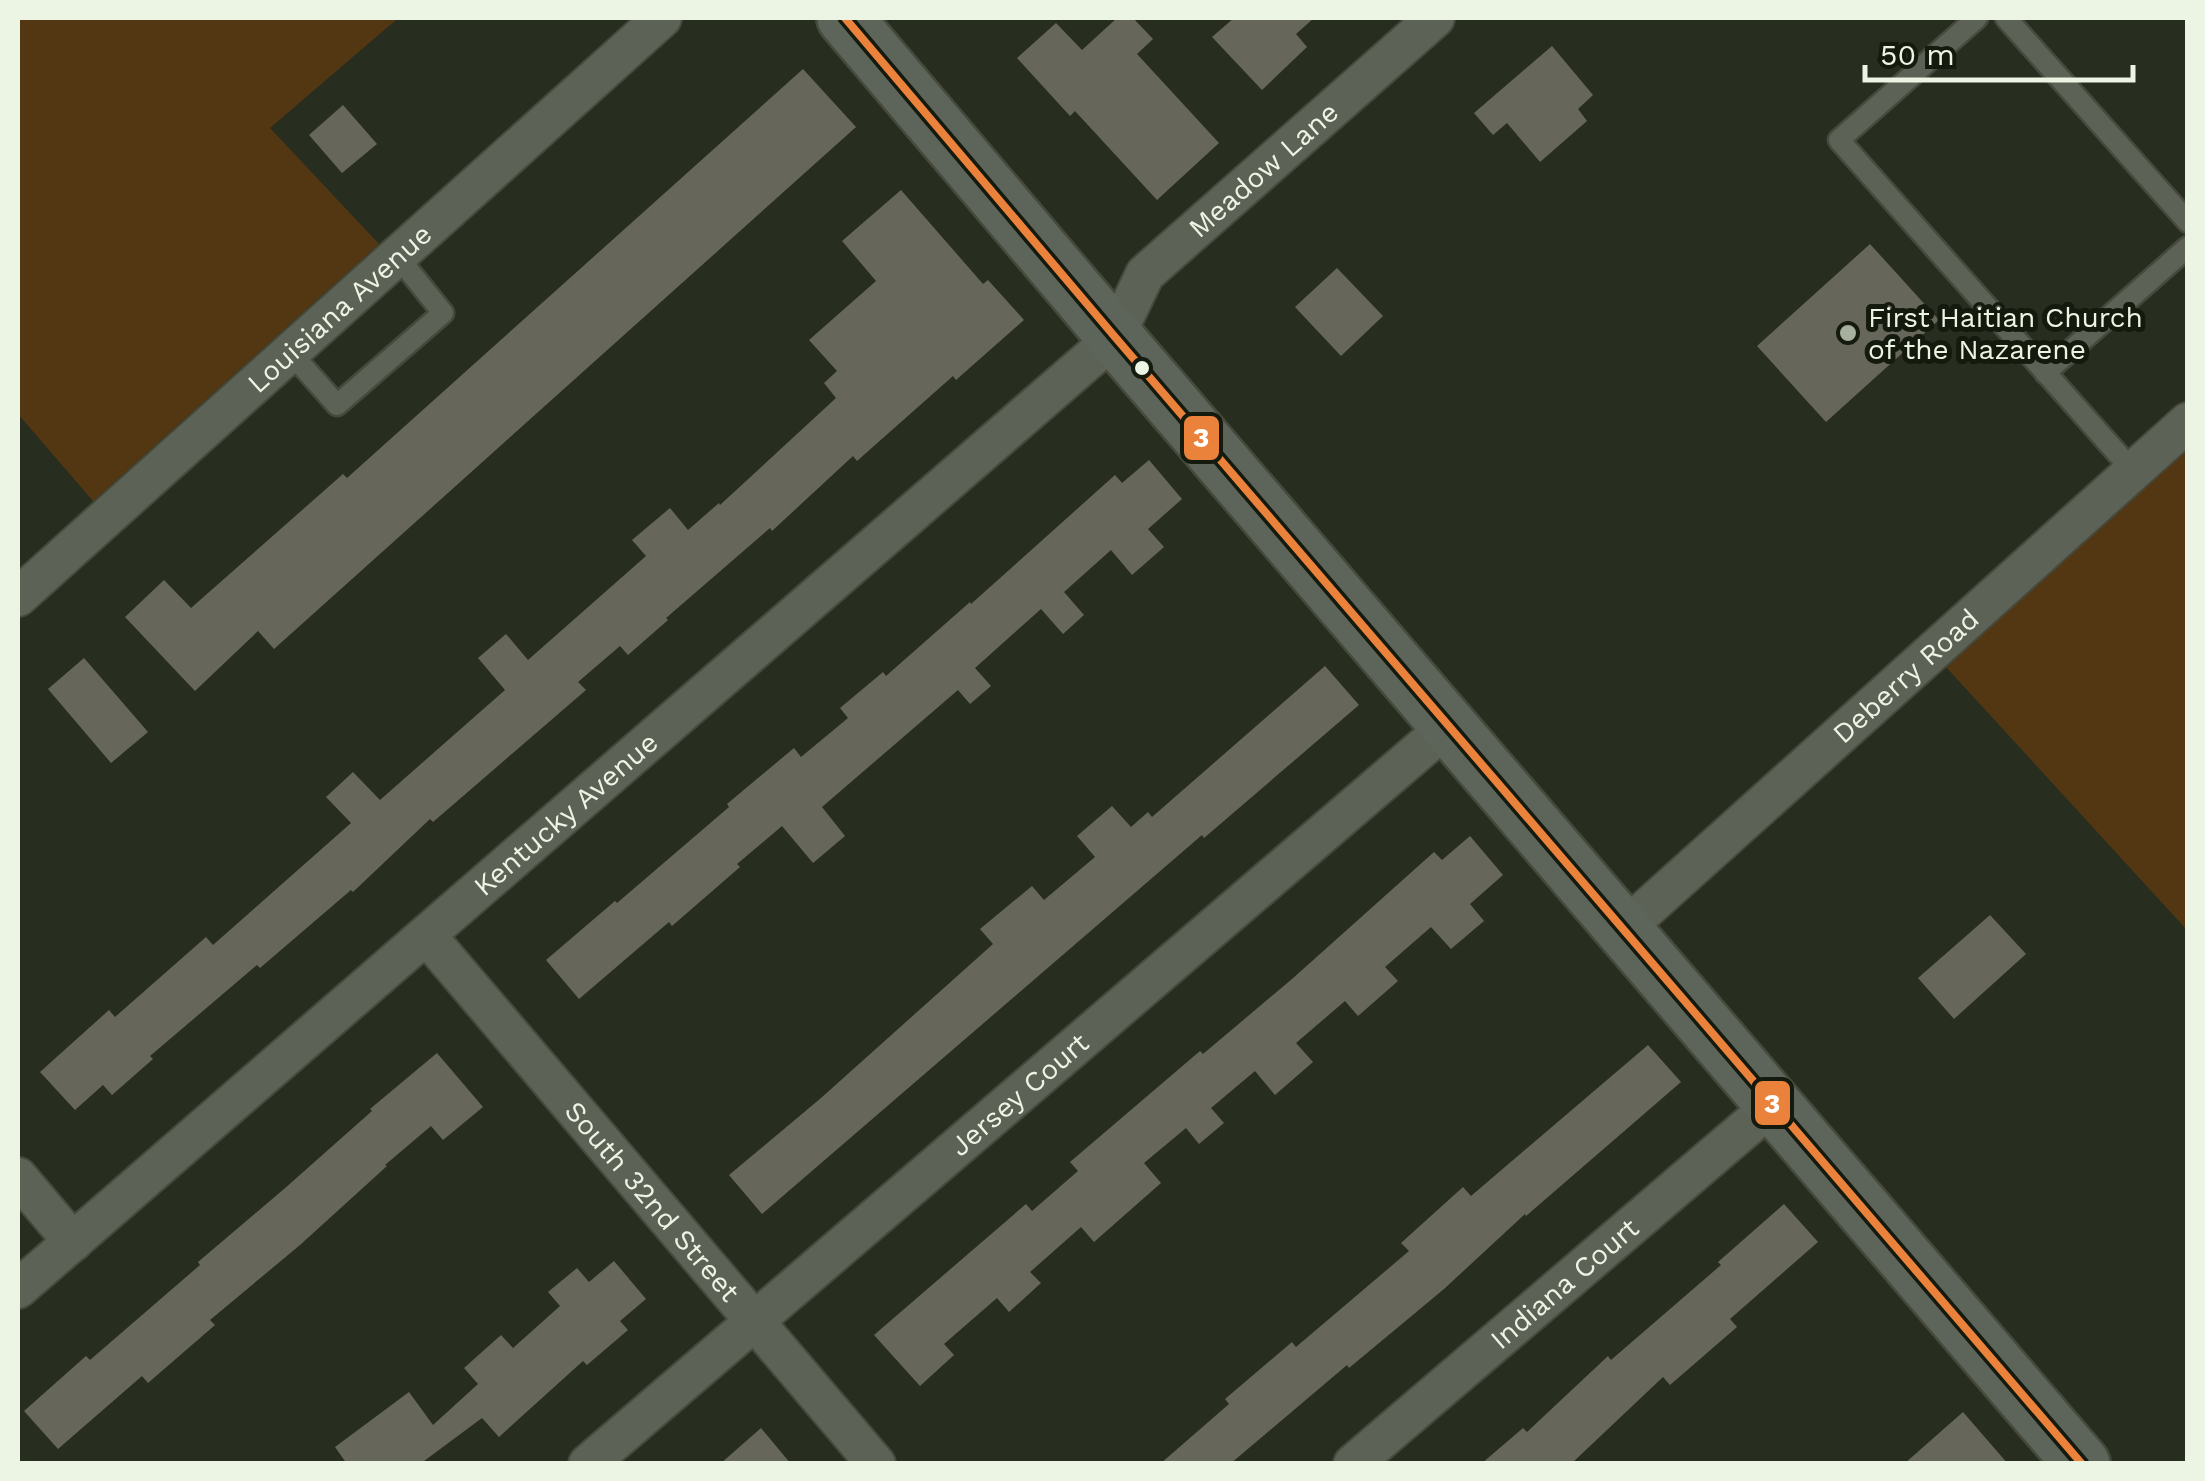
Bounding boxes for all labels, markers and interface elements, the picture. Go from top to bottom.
scale bar [1865,20,2132,82]
text: 50 m [1880,37,1955,72]
street label: Meadow Lane [1182,95,1345,245]
street label: Louisiana Avenue [241,217,438,400]
place label: First Haitian Church of the Nazarene [1868,301,2143,366]
marker: First Haitian Church of the Nazarene [1837,322,1859,344]
unlabelled marker [1132,358,1152,378]
line badge: 3 [1182,414,1221,462]
text: 3 [1193,421,1209,454]
street label: Deberry Road [1826,602,1986,750]
street label: Kentucky Avenue [467,726,664,903]
street label: Jersey Court [943,1026,1096,1163]
line badge: 3 [1753,1079,1792,1127]
text: 3 [1764,1087,1780,1120]
street label: South 32nd Street [558,1095,746,1308]
street label: Indiana Court [1484,1211,1646,1356]

